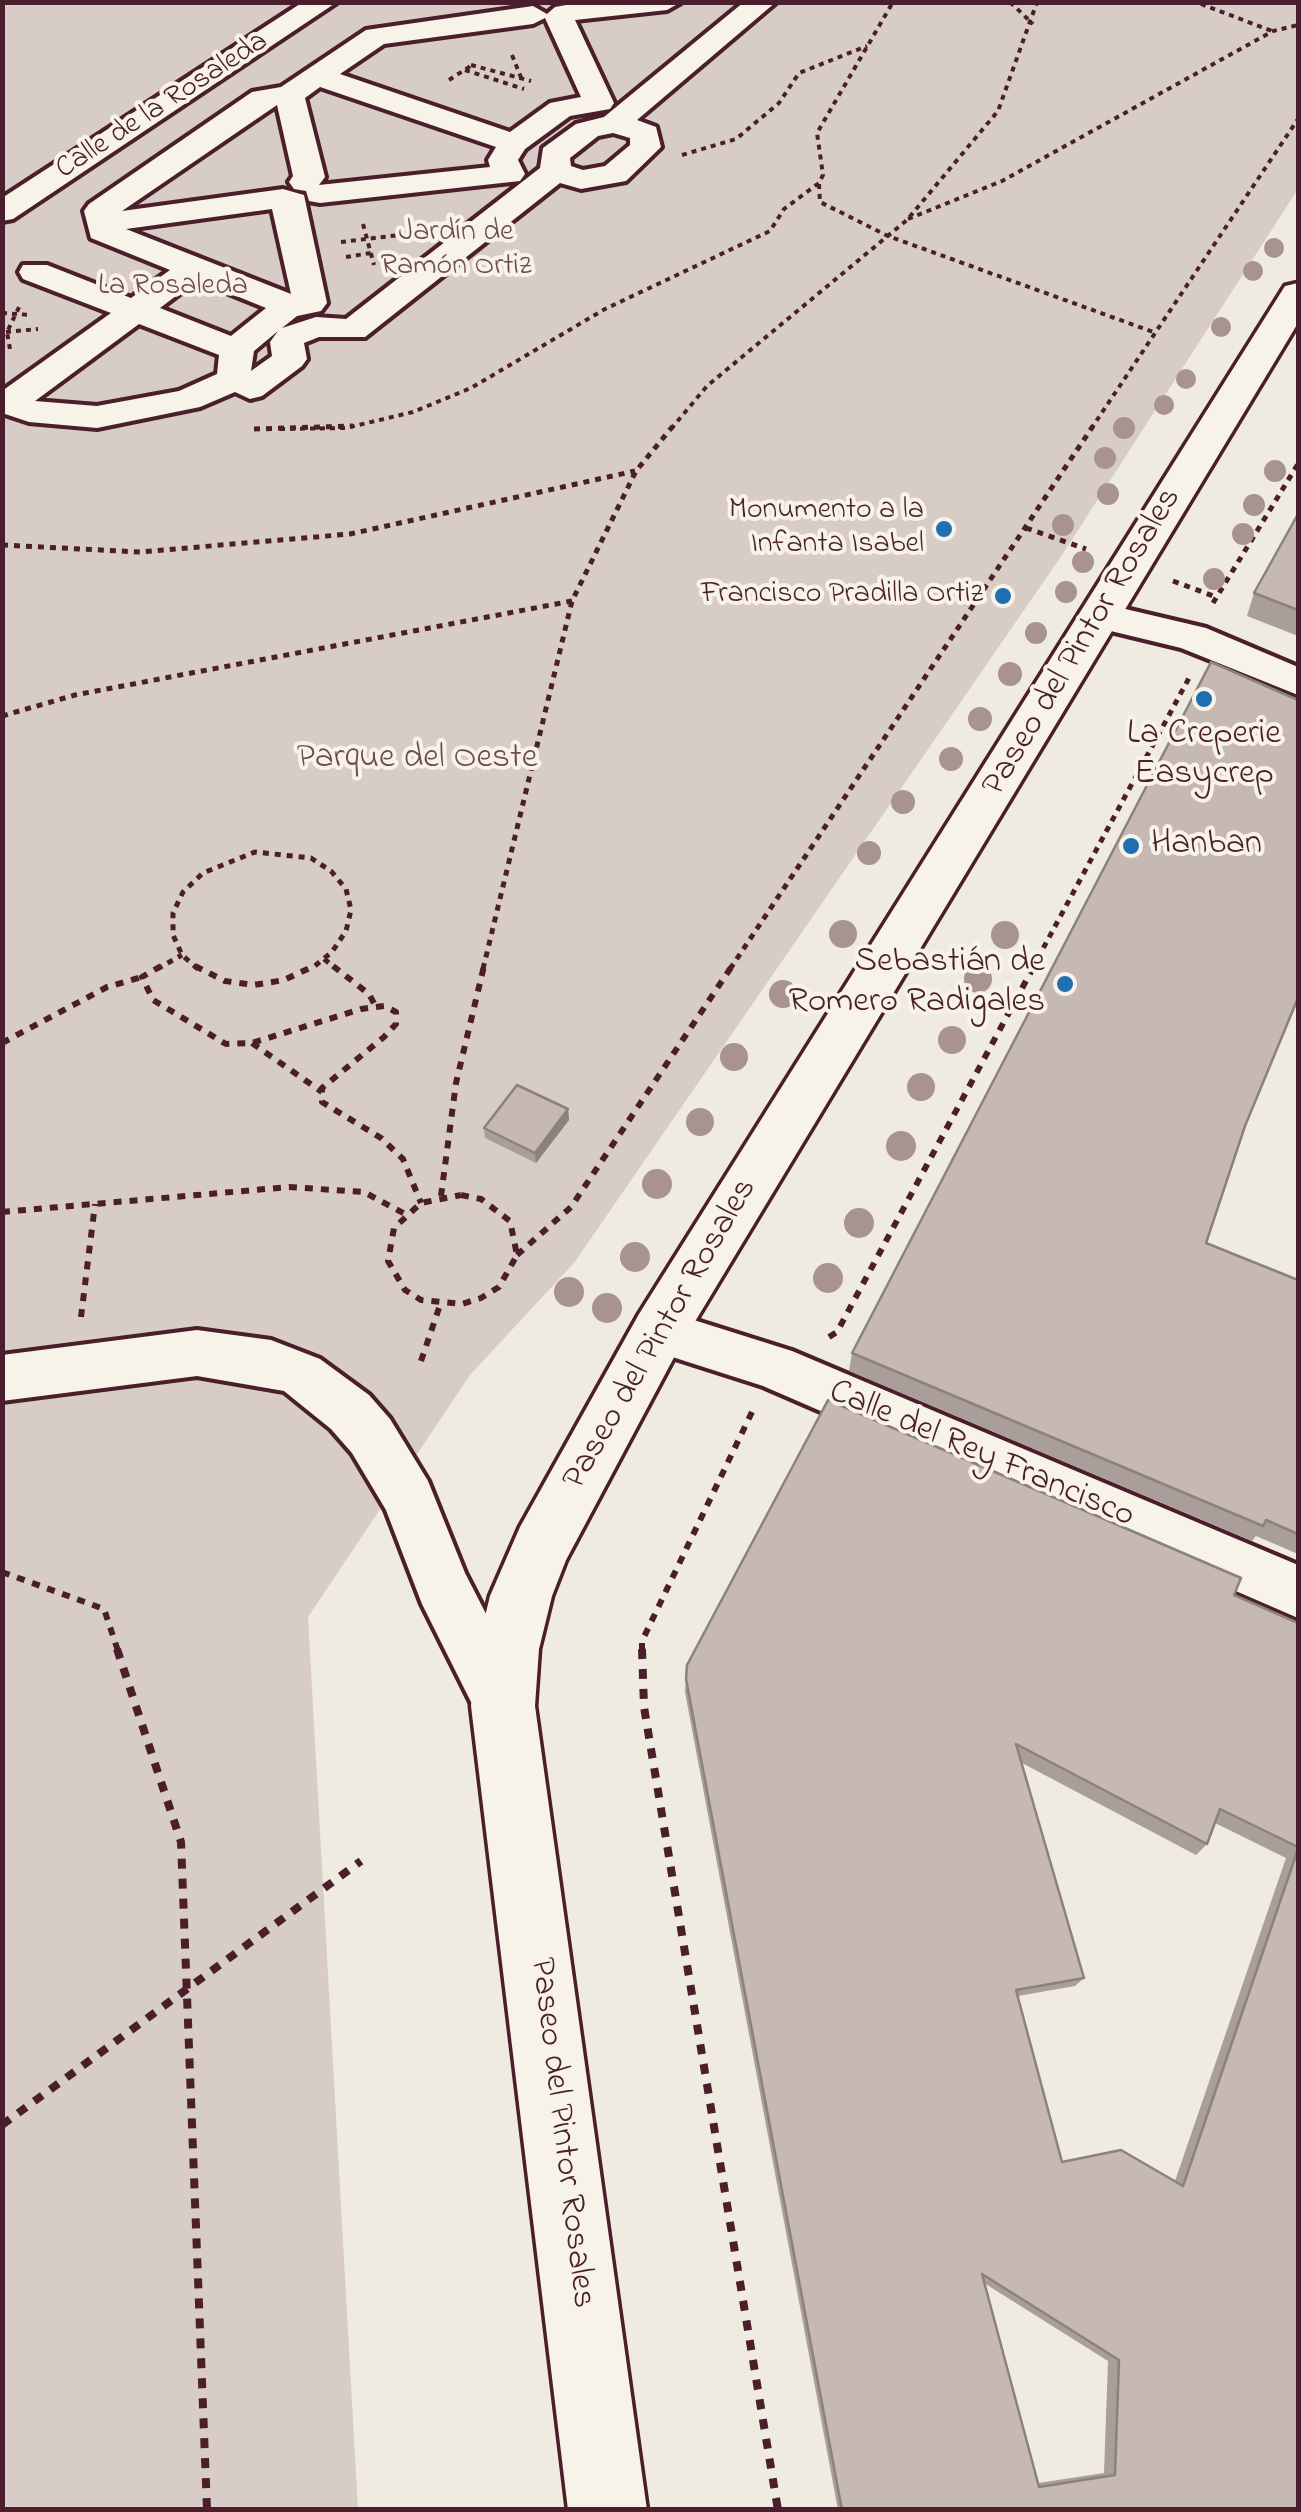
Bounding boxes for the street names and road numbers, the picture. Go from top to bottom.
street label: Calle de la Rosaleda [50,25,276,189]
street label: Paseo del Pintor Rosales [975,481,1193,805]
street label: Paseo del Pintor Rosales [556,1172,768,1498]
street label: Calle del Rey Francisco [822,1373,1140,1539]
street label: Paseo del Pintor Rosales [518,1956,602,2310]

